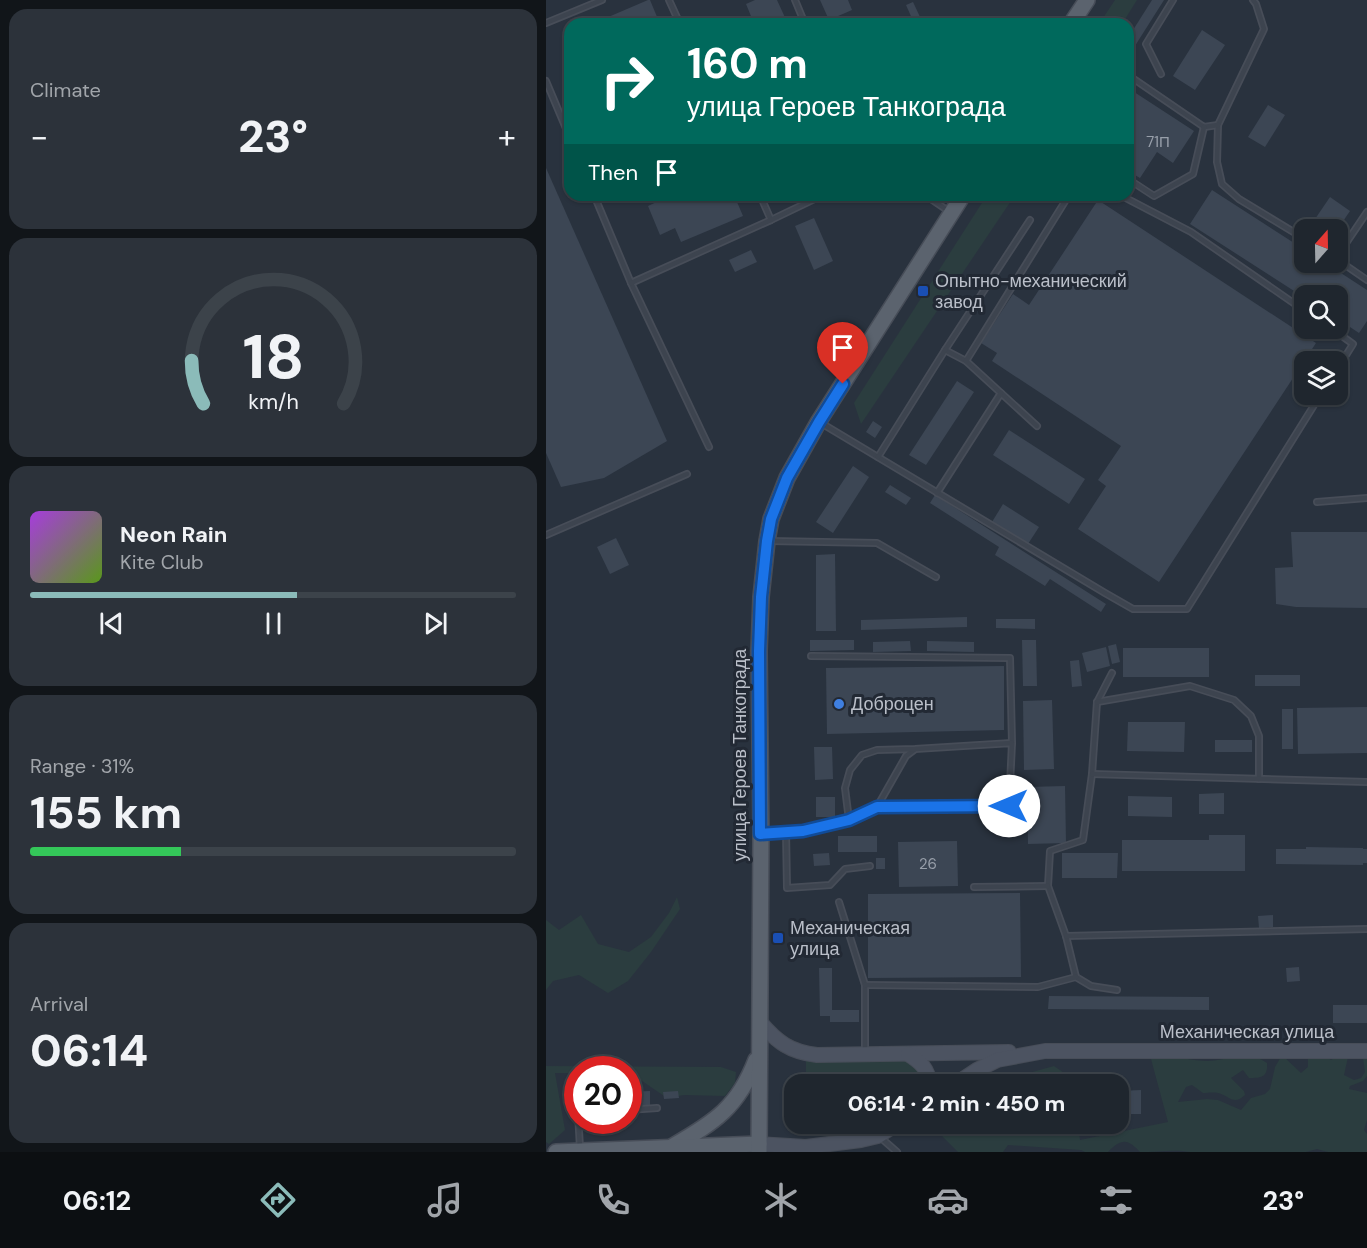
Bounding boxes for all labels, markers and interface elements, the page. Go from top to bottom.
text: 160 m [687,36,808,91]
icon: right [588,42,666,120]
text: Climate [30,77,101,103]
text: улица Героев Танкограда [687,89,1006,124]
text: 23° [238,107,308,166]
text: − [30,115,48,158]
text: + [498,115,516,158]
house number: 71П [1146,132,1170,152]
icon: arrive [650,156,683,189]
text: Then [588,158,638,187]
north arrow [1294,219,1348,273]
map controls [1294,219,1348,405]
place label: Опытно-механический завод [935,269,1127,314]
marker: Опытно-механический завод [916,284,930,298]
button: search [1294,285,1348,339]
text: 18 [242,317,304,398]
pin [817,322,868,384]
icon: arrive [826,331,859,364]
button: layers [1294,351,1348,405]
text: km/h [248,389,298,417]
text: Neon Rain [120,520,227,549]
text: Kite Club [120,549,204,575]
icon: previous [95,607,128,640]
icon: pause [257,607,290,640]
icon: next [419,607,452,640]
street label: улица Героев Танкограда [728,648,752,861]
place label: Доброцен [851,692,934,716]
marker: Доброцен [832,697,846,711]
text: Range · 31% [30,753,134,779]
position arrow [977,774,1041,838]
text: 155 km [30,783,182,842]
house number: 26 [919,854,937,874]
place label: Механическая улица [790,916,910,961]
marker: Механическая улица [771,931,785,945]
text: Arrival [30,991,88,1017]
street label: Механическая улица [1160,1020,1335,1044]
text: 06:14 [30,1021,148,1080]
speed limit sign: 20 [564,1056,642,1134]
text: 06:14 · 2 min · 450 m [848,1089,1065,1118]
icon: directions [257,1179,299,1221]
icon: music [424,1179,466,1221]
icon: phone [592,1179,634,1221]
icon: climate [760,1179,802,1221]
icon: car [927,1179,969,1221]
icon: filters [1095,1179,1137,1221]
text: 06:12 [63,1183,131,1218]
text: 23° [1262,1183,1304,1218]

